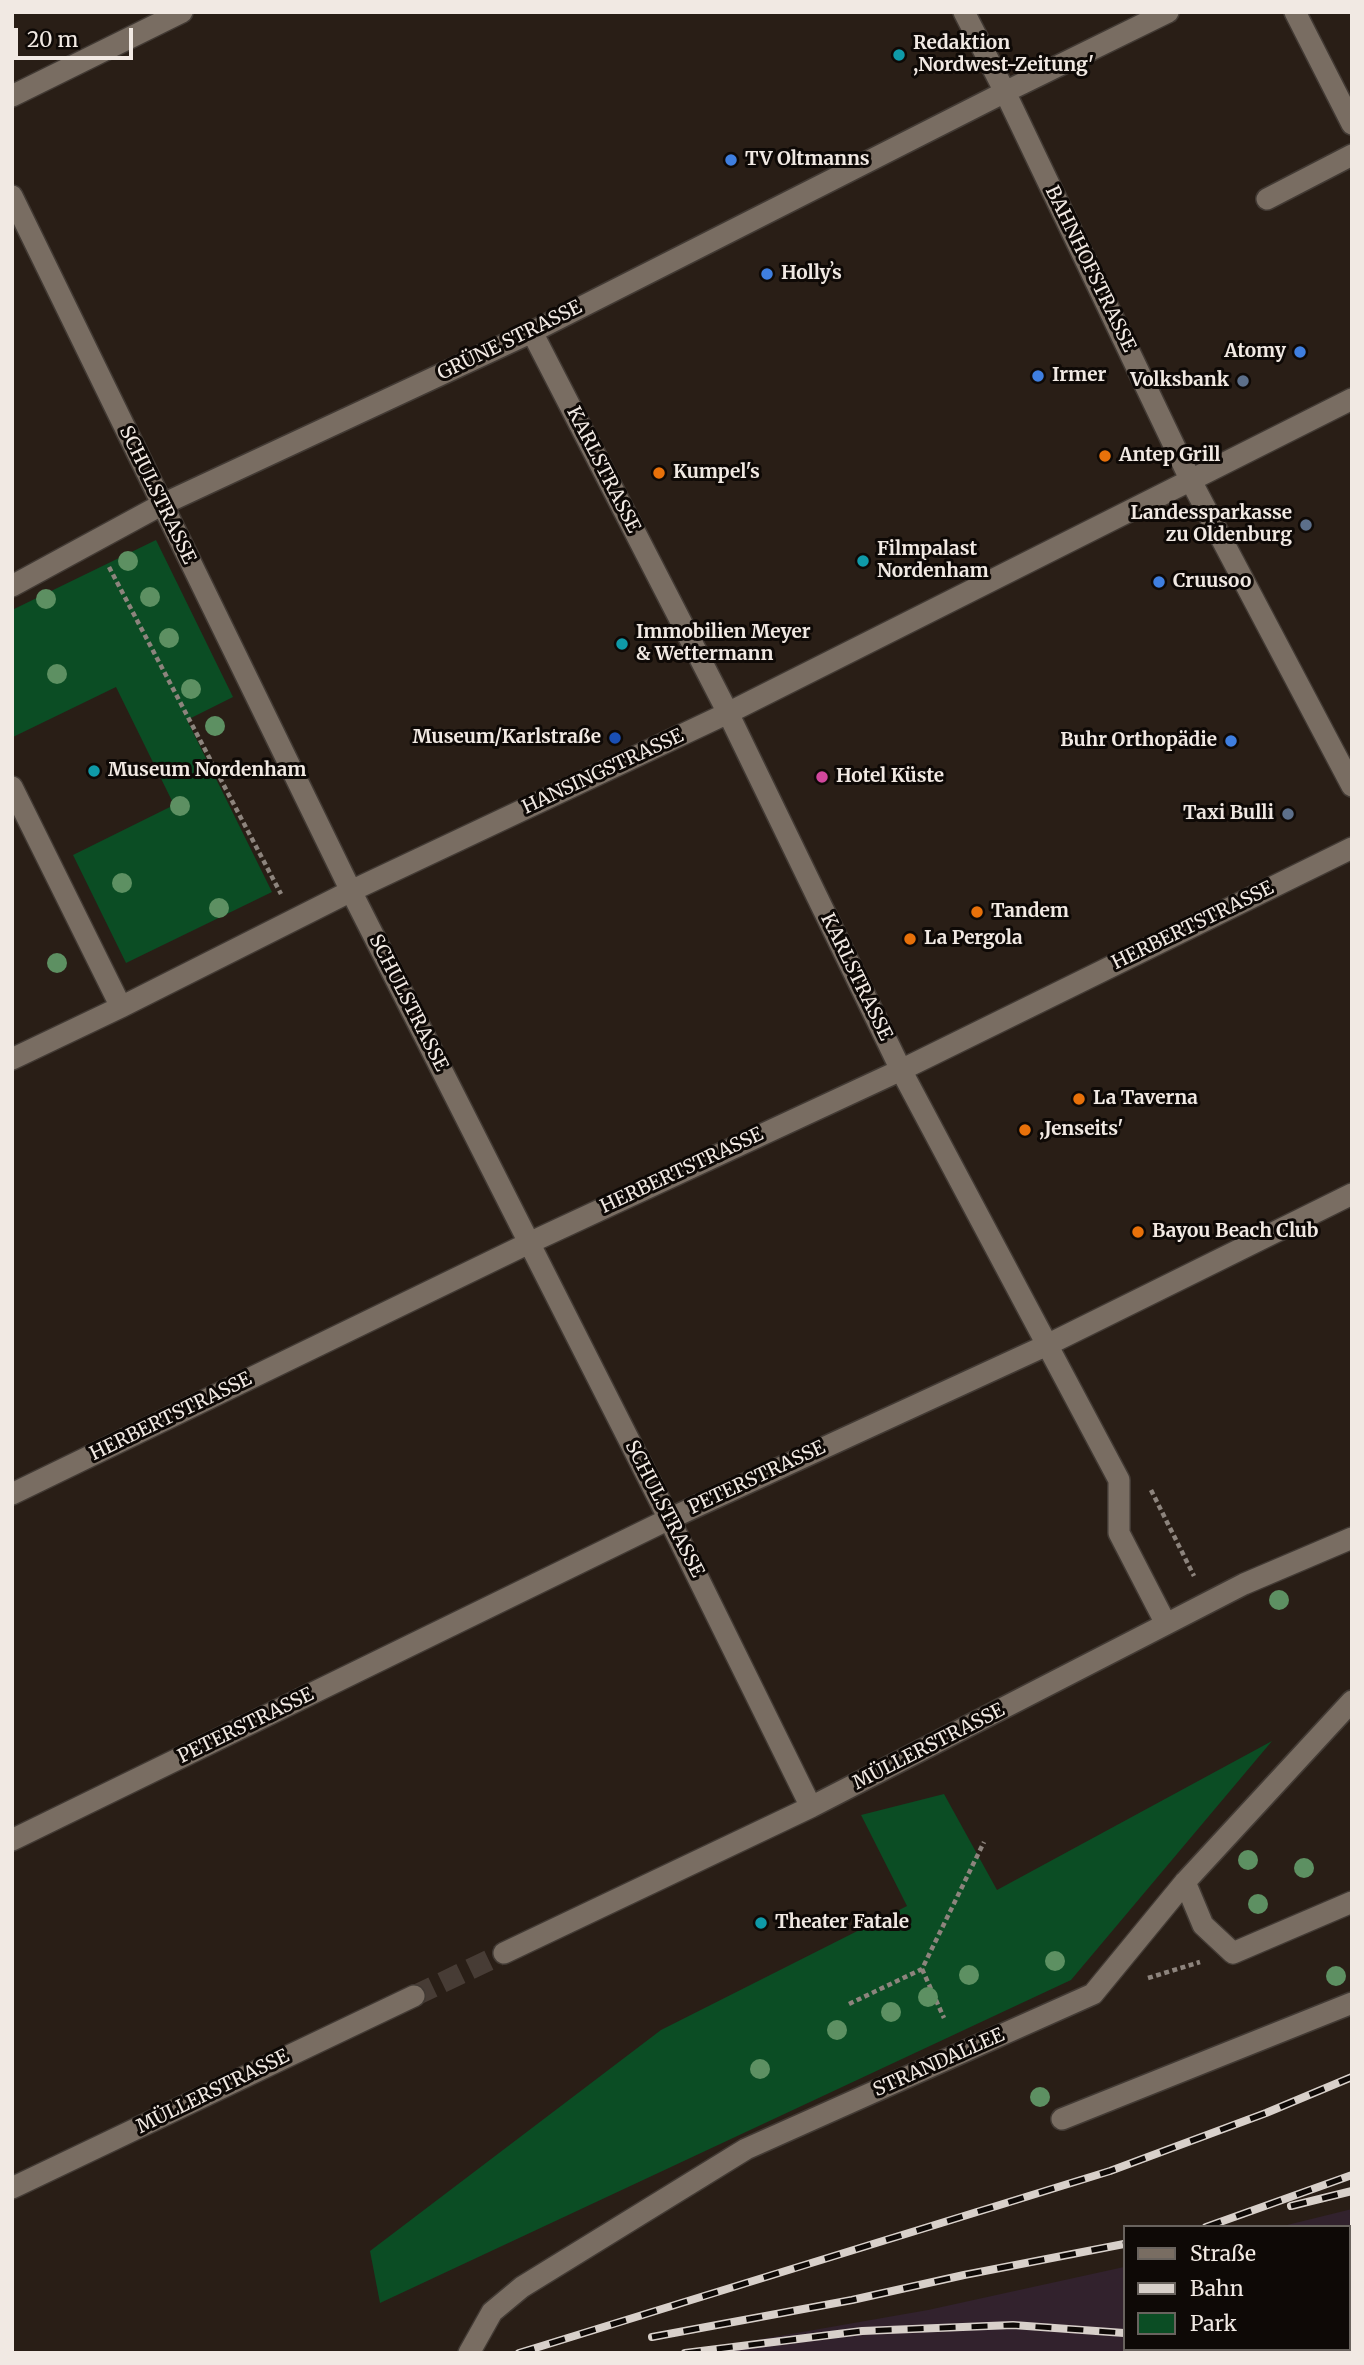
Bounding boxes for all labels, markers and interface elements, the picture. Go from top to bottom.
scale bar [18,14,136,58]
text: 20 m [27,26,78,53]
place label: Redaktion ,Nordwest-Zeitung' [913,33,1094,77]
marker: Redaktion ,Nordwest-Zeitung' [891,47,907,63]
place label: TV Oltmanns [745,149,870,171]
marker: TV Oltmanns [723,152,739,168]
street label: BAHNHOFSTRASSE [1040,182,1140,356]
place label: Hollyʼs [781,263,842,285]
marker: Hollyʼs [759,266,775,282]
street label: GRÜNE STRASSE [434,296,586,386]
place label: Atomy [1224,341,1286,363]
marker: Atomy [1292,344,1308,360]
place label: Irmer [1052,365,1106,387]
marker: Irmer [1030,368,1046,384]
place label: Volksbank [1130,370,1229,392]
marker: Volksbank [1235,373,1251,389]
street label: KARLSTRASSE [561,403,645,537]
street label: SCHULSTRASSE [114,422,200,568]
place label: Antep Grill [1119,445,1221,467]
marker: Antep Grill [1097,448,1113,464]
place label: Kumpel's [673,462,760,484]
marker: Kumpel's [651,465,667,481]
place label: Landessparkasse zu Oldenburg [1130,503,1292,547]
marker: Landessparkasse zu Oldenburg [1298,517,1314,533]
place label: Filmpalast Nordenham [877,539,989,583]
marker: Filmpalast Nordenham [855,553,871,569]
place label: Cruusoo [1173,571,1251,593]
marker: Cruusoo [1151,574,1167,590]
place label: Immobilien Meyer & Wettermann [636,622,811,666]
marker: Immobilien Meyer & Wettermann [614,636,630,652]
street label: HANSINGSTRASSE [519,725,687,819]
place label: Museum/Karlstraße [413,727,601,749]
marker: Museum/Karlstraße [607,730,623,746]
place label: Buhr Orthopädie [1060,730,1217,752]
marker: Buhr Orthopädie [1223,733,1239,749]
place label: Museum Nordenham [108,760,306,782]
marker: Museum Nordenham [86,763,102,779]
place label: Hotel Küste [836,766,944,788]
marker: Hotel Küste [814,769,830,785]
place label: Taxi Bulli [1183,803,1274,825]
marker: Taxi Bulli [1280,806,1296,822]
street label: HERBERTSTRASSE [1108,877,1278,975]
place label: Tandem [991,901,1069,923]
marker: Tandem [969,904,985,920]
street label: KARLSTRASSE [815,910,897,1044]
place label: La Pergola [924,928,1023,950]
street label: SCHULSTRASSE [364,931,452,1075]
marker: La Pergola [902,931,918,947]
place label: La Taverna [1093,1088,1198,1110]
marker: La Taverna [1071,1091,1087,1107]
place label: ,Jenseits' [1039,1119,1123,1141]
marker: ,Jenseits' [1017,1122,1033,1138]
street label: HERBERTSTRASSE [597,1123,767,1219]
place label: Bayou Beach Club [1152,1221,1318,1243]
marker: Bayou Beach Club [1130,1224,1146,1240]
street label: HERBERTSTRASSE [86,1368,256,1466]
street label: PETERSTRASSE [685,1436,829,1520]
street label: SCHULSTRASSE [620,1437,708,1581]
street label: PETERSTRASSE [175,1683,317,1769]
street label: MÜLLERSTRASSE [849,1699,1009,1795]
place label: Theater Fatale [775,1912,909,1934]
marker: Theater Fatale [753,1915,769,1931]
street label: STRANDALLEE [870,2024,1008,2102]
street label: MÜLLERSTRASSE [133,2045,293,2139]
legend [1122,2225,1350,2351]
text: Straße [1190,2240,1256,2267]
text: Bahn [1190,2275,1244,2302]
text: Park [1190,2310,1237,2337]

